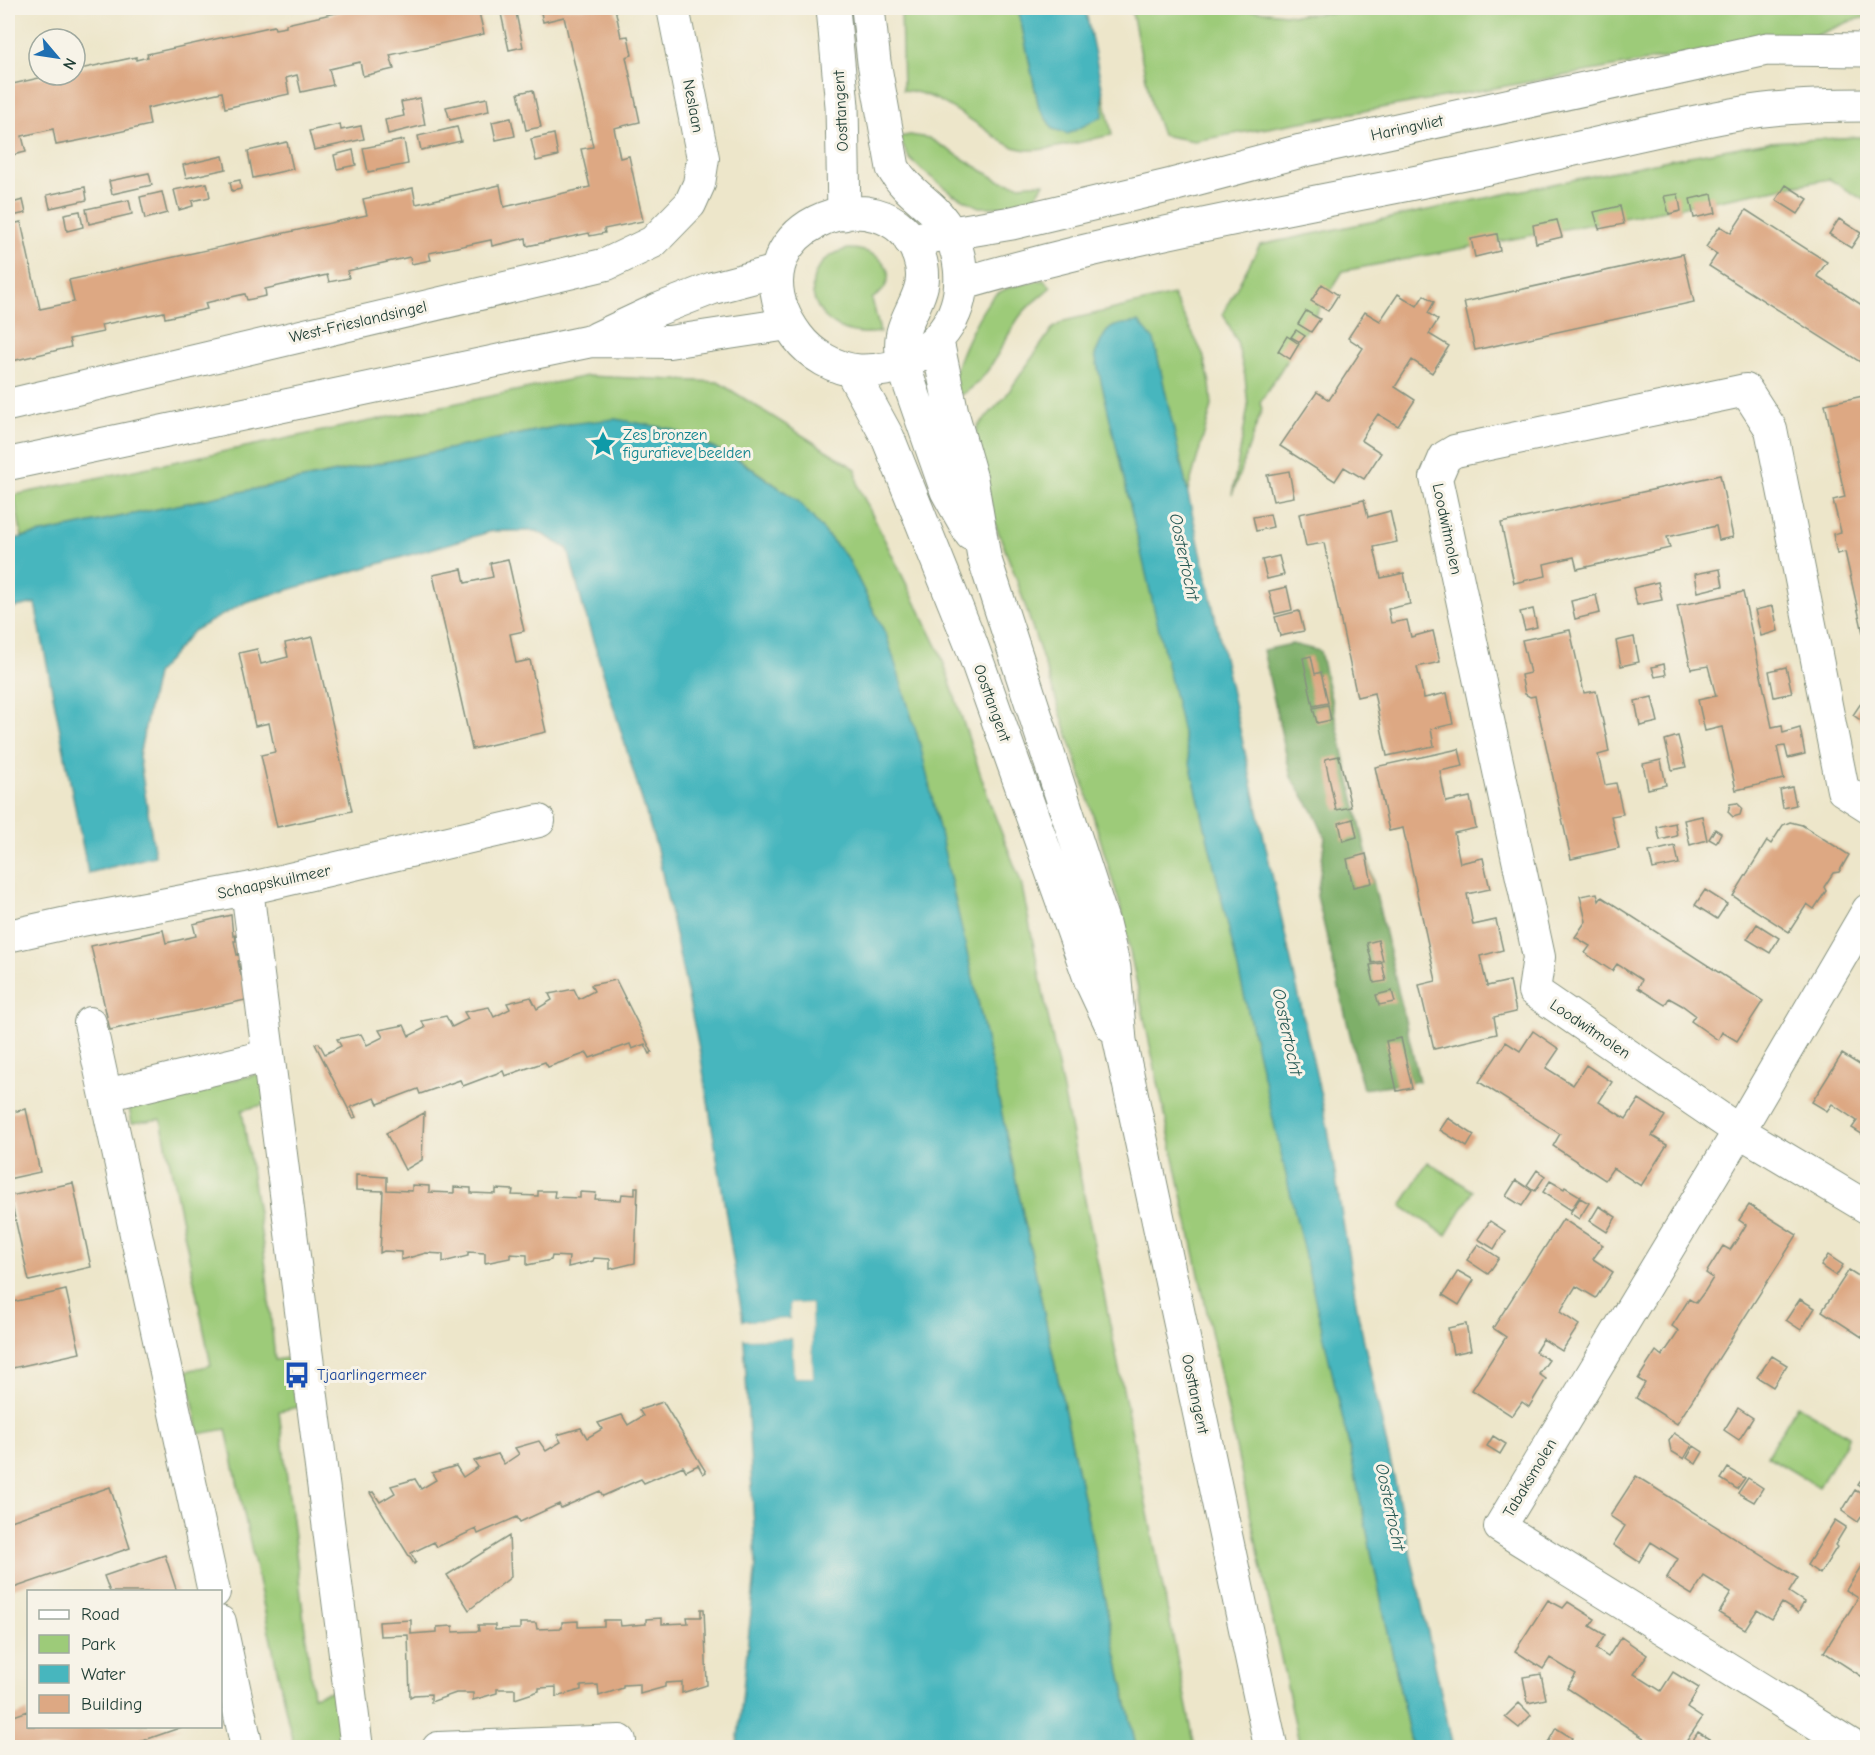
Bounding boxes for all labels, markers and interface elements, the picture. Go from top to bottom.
north arrow [27,27,87,87]
text: N [59,55,80,73]
street label: Oosttangent [830,70,852,152]
street label: Neslaan [679,78,707,134]
street label: Haringvliet [1369,111,1445,144]
street label: West-Frieslandsingel [287,297,429,347]
place label: Zes bronzen figuratieve beelden [622,426,751,462]
place icon: Zes bronzen figuratieve beelden [588,429,618,459]
street label: Loodwitmolen [1429,482,1465,576]
water label: Oostertocht [1165,511,1204,604]
street label: Oosttangent [970,662,1014,745]
street label: Schaapskuilmeer [216,861,333,903]
water label: Oostertocht [1268,986,1307,1079]
street label: Loodwitmolen [1546,996,1634,1062]
street label: Oosttangent [1178,1353,1212,1436]
bus stop icon: Tjaarlingermeer [282,1360,312,1390]
place label: Tjaarlingermeer [317,1366,427,1384]
street label: Tabaksmolen [1500,1435,1560,1521]
water label: Oostertocht [1371,1461,1410,1554]
legend [27,1590,222,1728]
text: Road [81,1604,120,1625]
text: Park [81,1634,116,1655]
text: Water [81,1664,126,1685]
text: Building [81,1694,143,1715]

